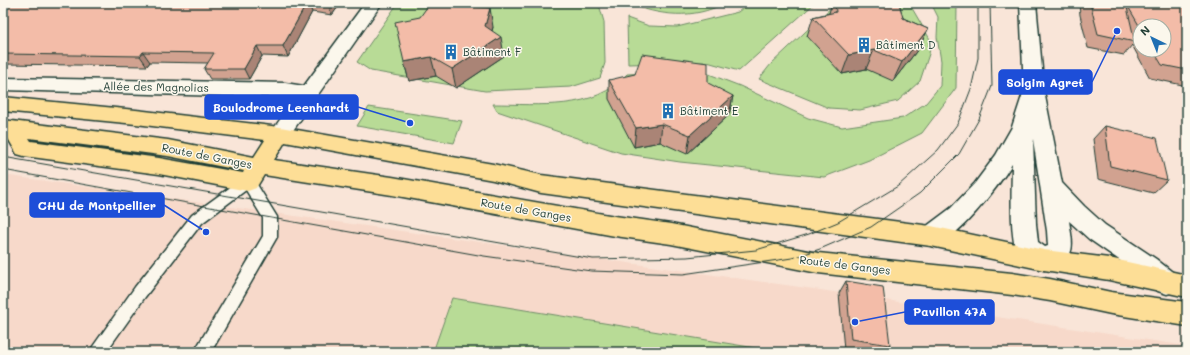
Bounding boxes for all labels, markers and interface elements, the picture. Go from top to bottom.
north arrow [1132,18,1172,58]
text: N [1137,22,1153,39]
building icon: Bâtiment D [855,36,873,54]
place label: Bâtiment D [876,37,935,52]
building icon: Bâtiment F [442,43,460,61]
place label: Bâtiment F [463,44,521,59]
callout: Solgim Agret [999,70,1092,94]
text: Solgim Agret [1006,74,1084,90]
street label: Allée des Magnolias [103,78,209,95]
callout: Boulodrome Leenhardt [205,95,358,119]
text: Boulodrome Leenhardt [213,99,349,115]
building icon: Bâtiment E [659,102,677,120]
place label: Bâtiment E [680,103,738,118]
street label: Route de Ganges [161,139,254,172]
callout: CHU de Montpellier [30,193,164,217]
street label: Route de Ganges [480,194,573,225]
text: CHU de Montpellier [38,197,156,213]
street label: Route de Ganges [799,251,891,278]
callout: Pavillon 47A [905,300,994,324]
text: Pavillon 47A [913,303,987,319]

